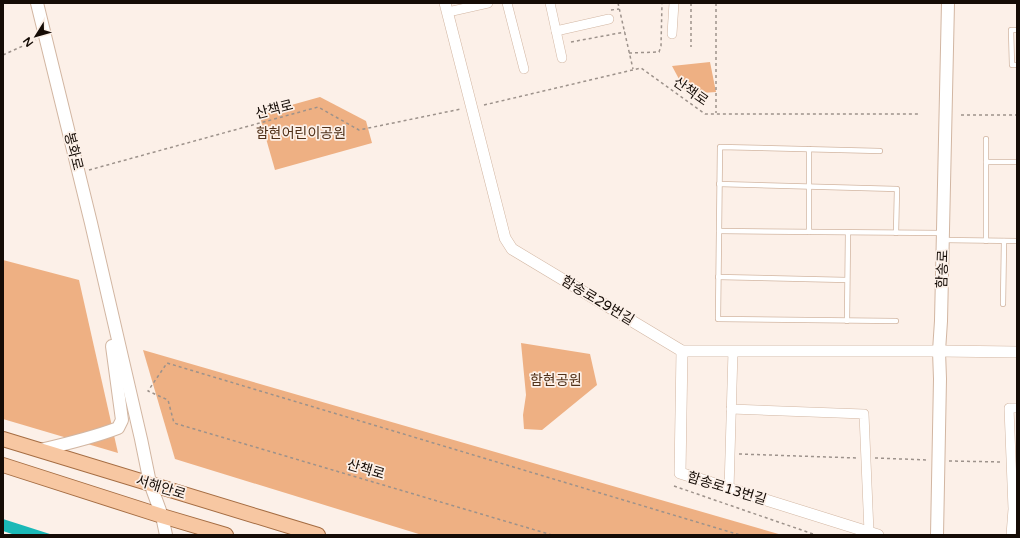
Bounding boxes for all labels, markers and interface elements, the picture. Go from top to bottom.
north arrow [16,16,56,56]
text: N [21,34,36,49]
street label: 산책로 [670,73,712,110]
street label: 산책로 [253,96,295,123]
park label: 함현어린이공원 [256,125,346,142]
street label: 봉화로 [61,130,86,172]
street label: 함송로 [933,249,952,289]
street label: 함송로29번길 [558,272,637,329]
park label: 함현공원 [530,372,582,389]
street label: 산책로 [345,456,387,483]
street label: 함송로13번길 [685,468,769,509]
street label: 서해안로 [134,472,188,503]

